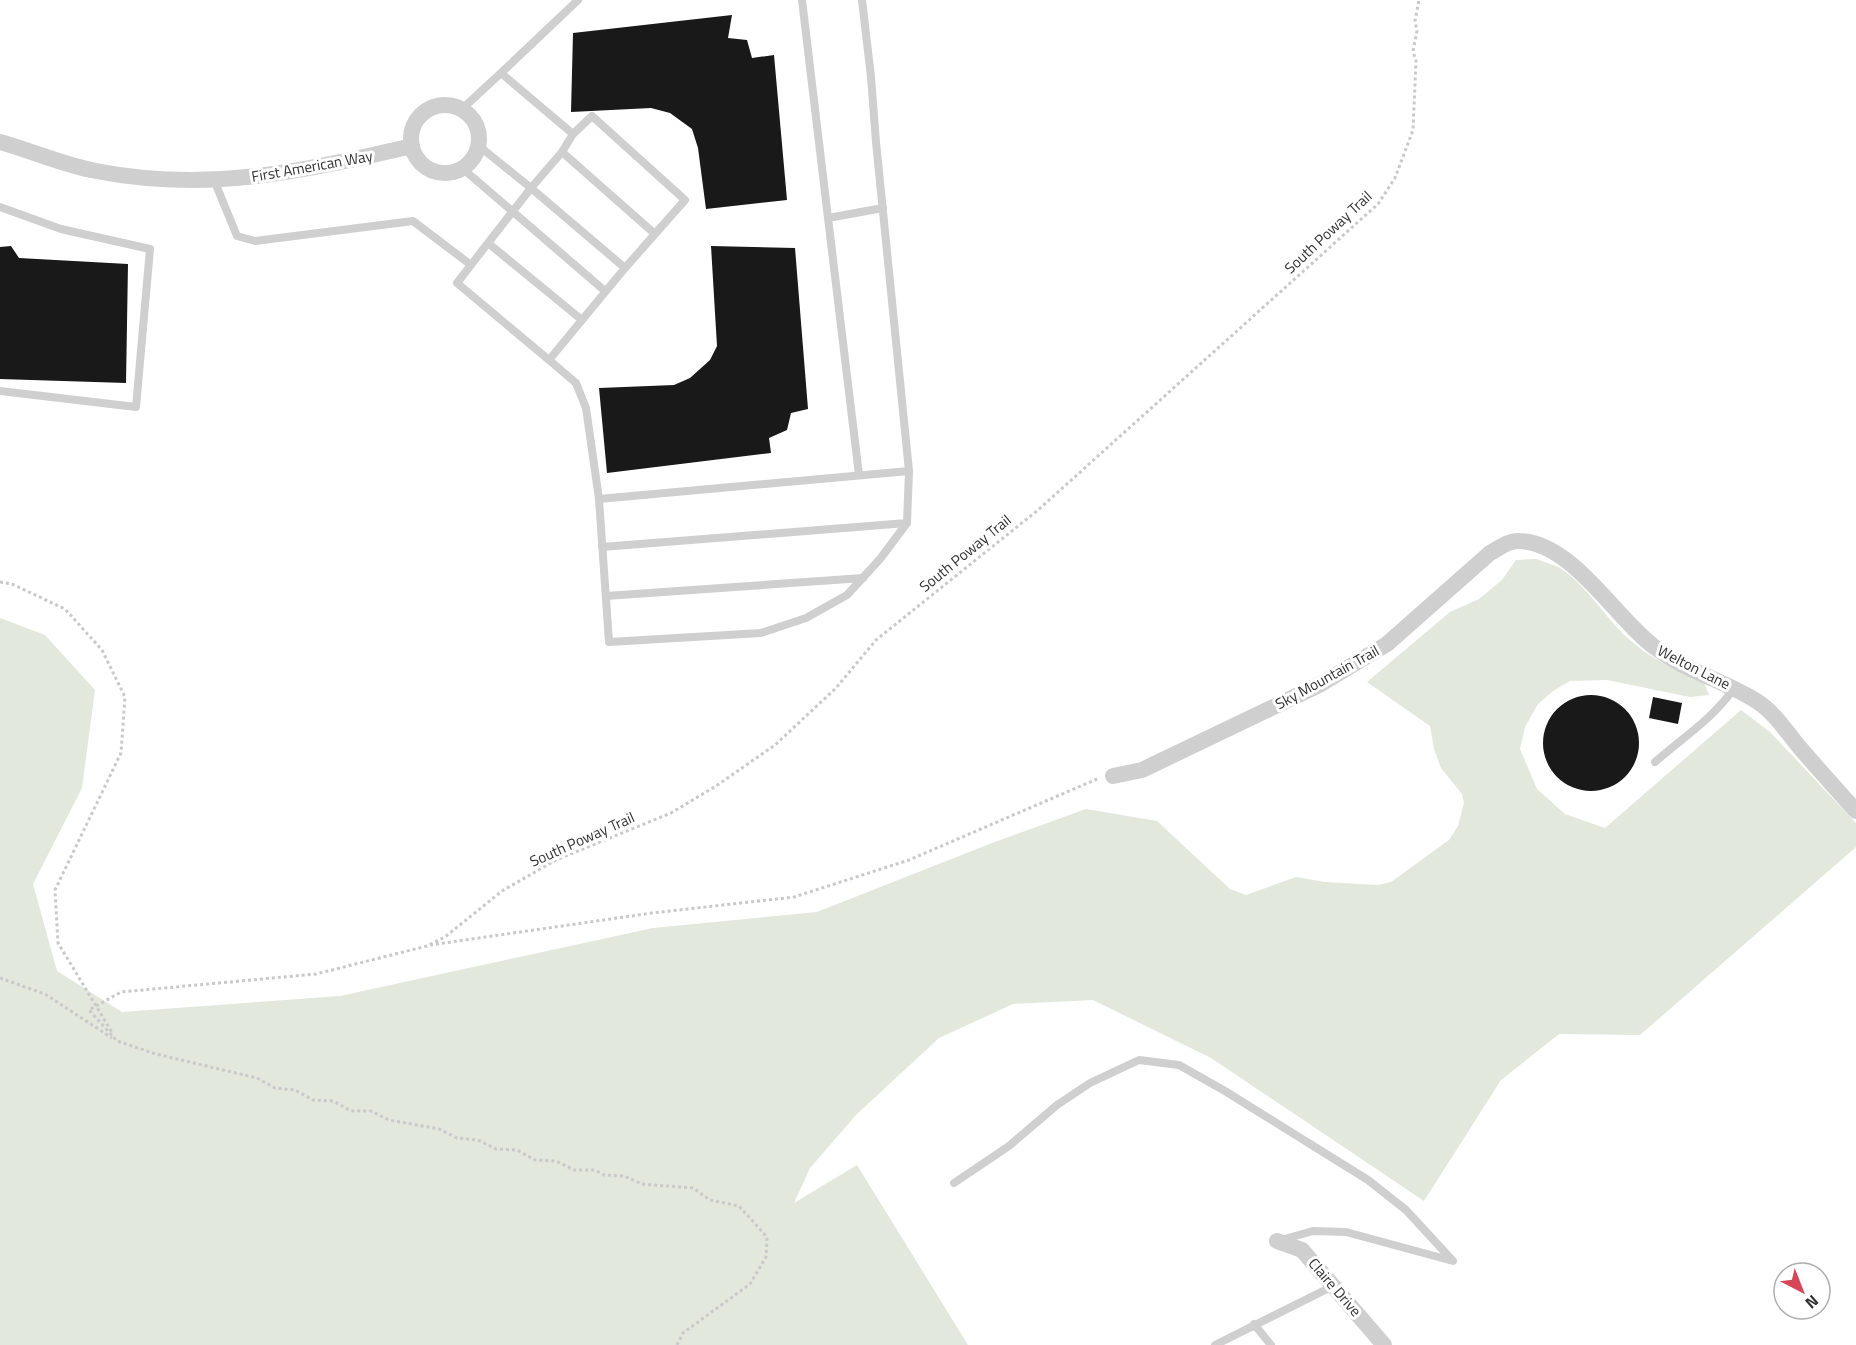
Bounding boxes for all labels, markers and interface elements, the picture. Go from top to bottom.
street label: First American Way [250,144,374,188]
street label: South Poway Trail [1279,185,1377,279]
street label: South Poway Trail [914,509,1016,597]
street label: Sky Mountain Trail [1271,639,1383,715]
street label: Welton Lane [1654,639,1734,695]
street label: South Poway Trail [526,806,638,872]
street label: Claire Drive [1303,1253,1367,1321]
north arrow [1772,1261,1832,1321]
text: N [1800,1290,1824,1315]

